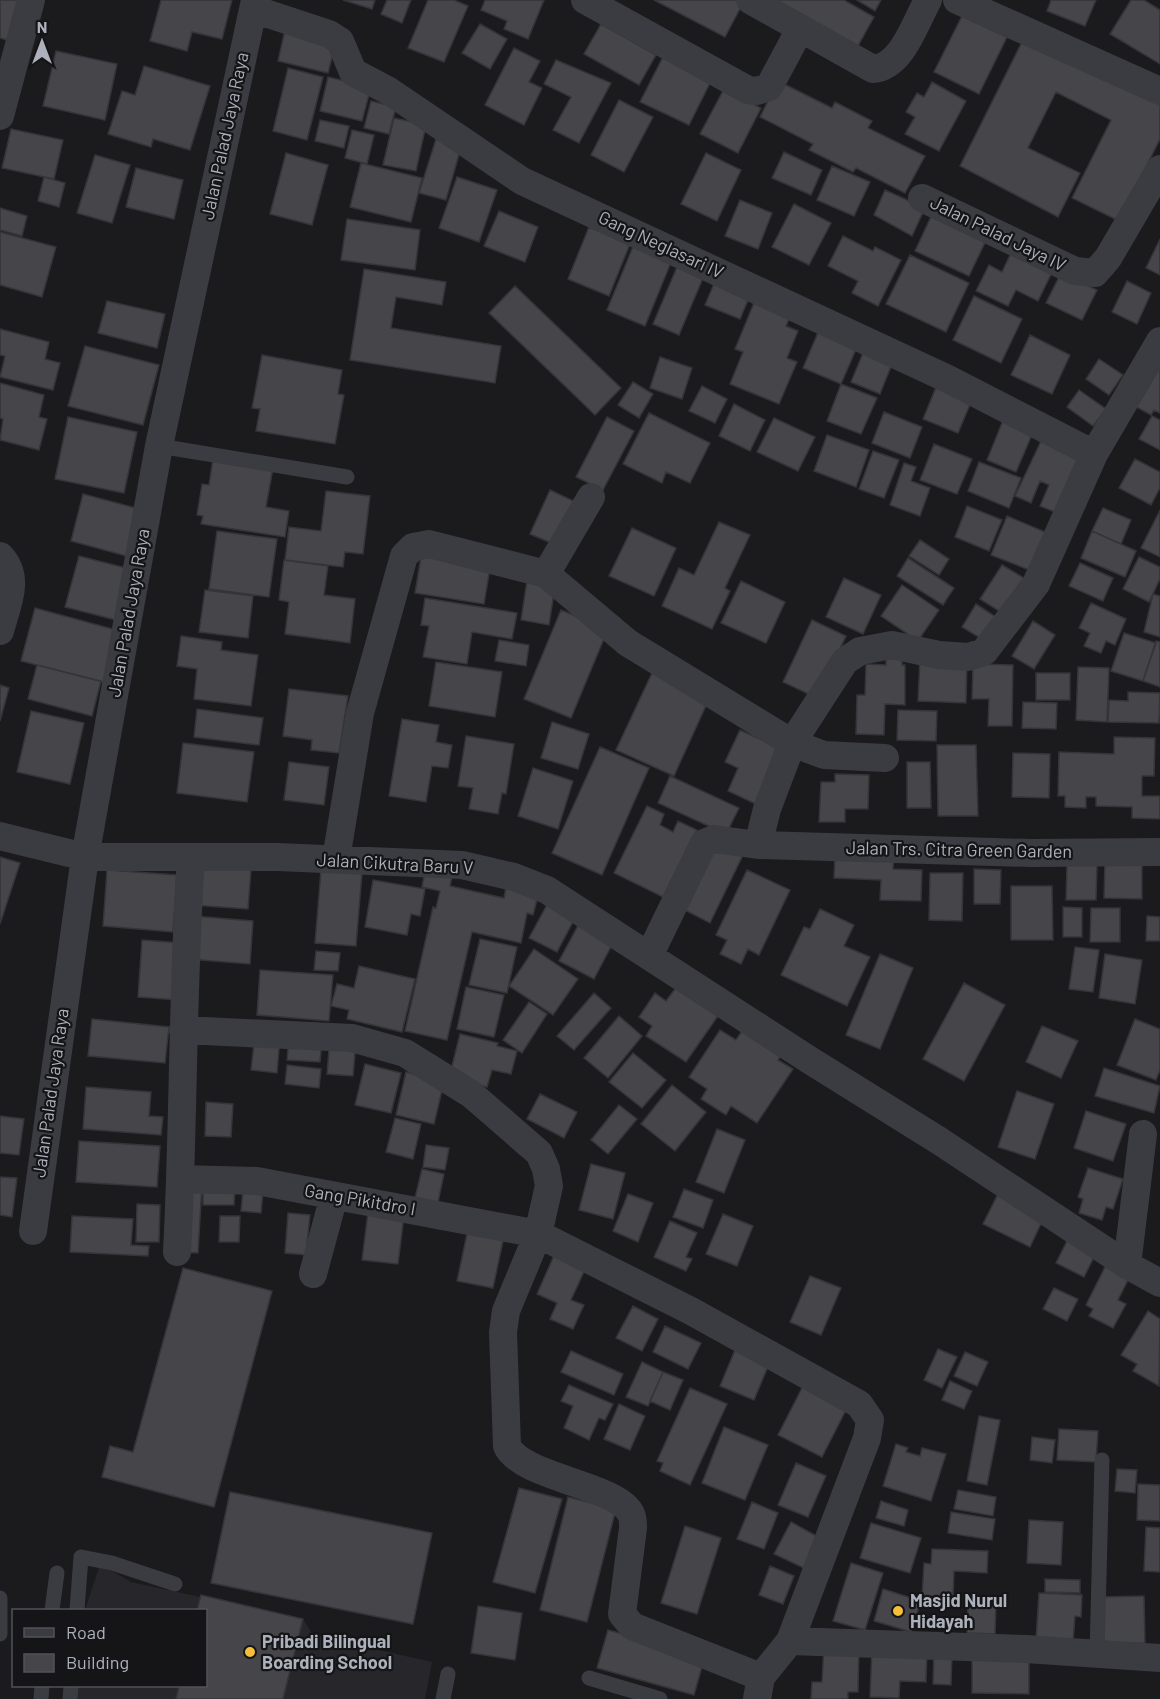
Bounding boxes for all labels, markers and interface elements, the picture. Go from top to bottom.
north arrow [12,12,72,72]
text: N [37,17,47,36]
street label: Jalan Palad Jaya Raya [196,50,253,222]
street label: Jalan Palad Jaya IV [927,191,1070,276]
street label: Gang Neglasari IV [595,205,728,283]
street label: Jalan Palad Jaya Raya [102,527,154,699]
street label: Jalan Trs. Citra Green Garden [846,836,1072,862]
street label: Jalan Cikutra Baru V [316,848,474,878]
street label: Jalan Palad Jaya Raya [27,1007,73,1179]
street label: Gang Pikitdro I [303,1178,418,1220]
place label: Masjid Nurul Hidayah [910,1589,1007,1632]
marker: Masjid Nurul Hidayah [891,1604,905,1618]
legend [12,1609,207,1687]
text: Road [66,1621,106,1643]
place label: Pribadi Bilingual Boarding School [262,1630,392,1673]
marker: Pribadi Bilingual Boarding School [243,1645,257,1659]
text: Building [66,1651,129,1673]

